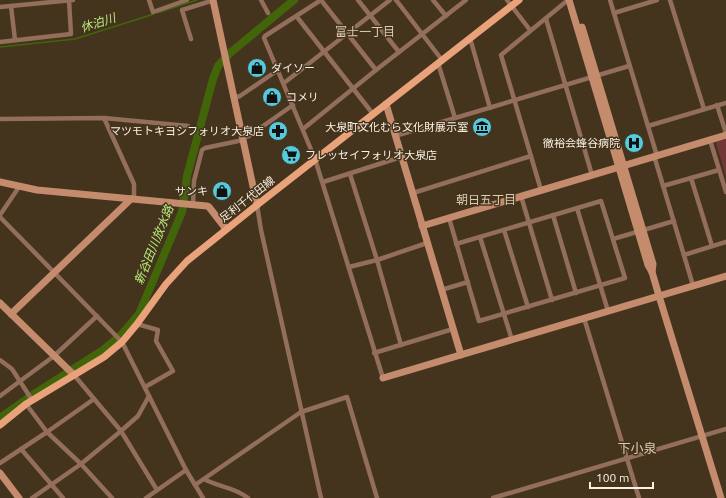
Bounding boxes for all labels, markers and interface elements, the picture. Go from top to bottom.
water label: 休泊川 [79,10,119,34]
district label: 富士一丁目 [335,25,395,38]
shop icon: ダイソー [246,57,268,79]
place label: ダイソー [271,62,315,74]
shop icon: コメリ [261,86,283,108]
place label: コメリ [286,91,319,103]
museum icon: 大泉町文化むら文化財展示室 [471,116,493,138]
pharmacy icon: マツモトキヨシフォリオ大泉店 [267,120,289,142]
place label: 大泉町文化むら文化財展示室 [325,121,468,133]
place label: マツモトキヨシフォリオ大泉店 [110,125,264,137]
hospital icon: 徹裕会蜂谷病院 [623,132,645,154]
place label: 徹裕会蜂谷病院 [543,137,620,149]
supermarket icon: フレッセイフォリオ大泉店 [280,144,302,166]
place label: フレッセイフォリオ大泉店 [305,149,437,161]
street label: 足利千代田線 [217,174,277,224]
shop icon: サンキ [211,180,233,202]
place label: サンキ [175,185,208,197]
district label: 朝日五丁目 [456,193,516,206]
water label: 新谷田川放水路 [132,203,176,286]
district label: 下小泉 [617,441,657,455]
scale bar [590,464,653,490]
text: 100 m [596,471,629,484]

